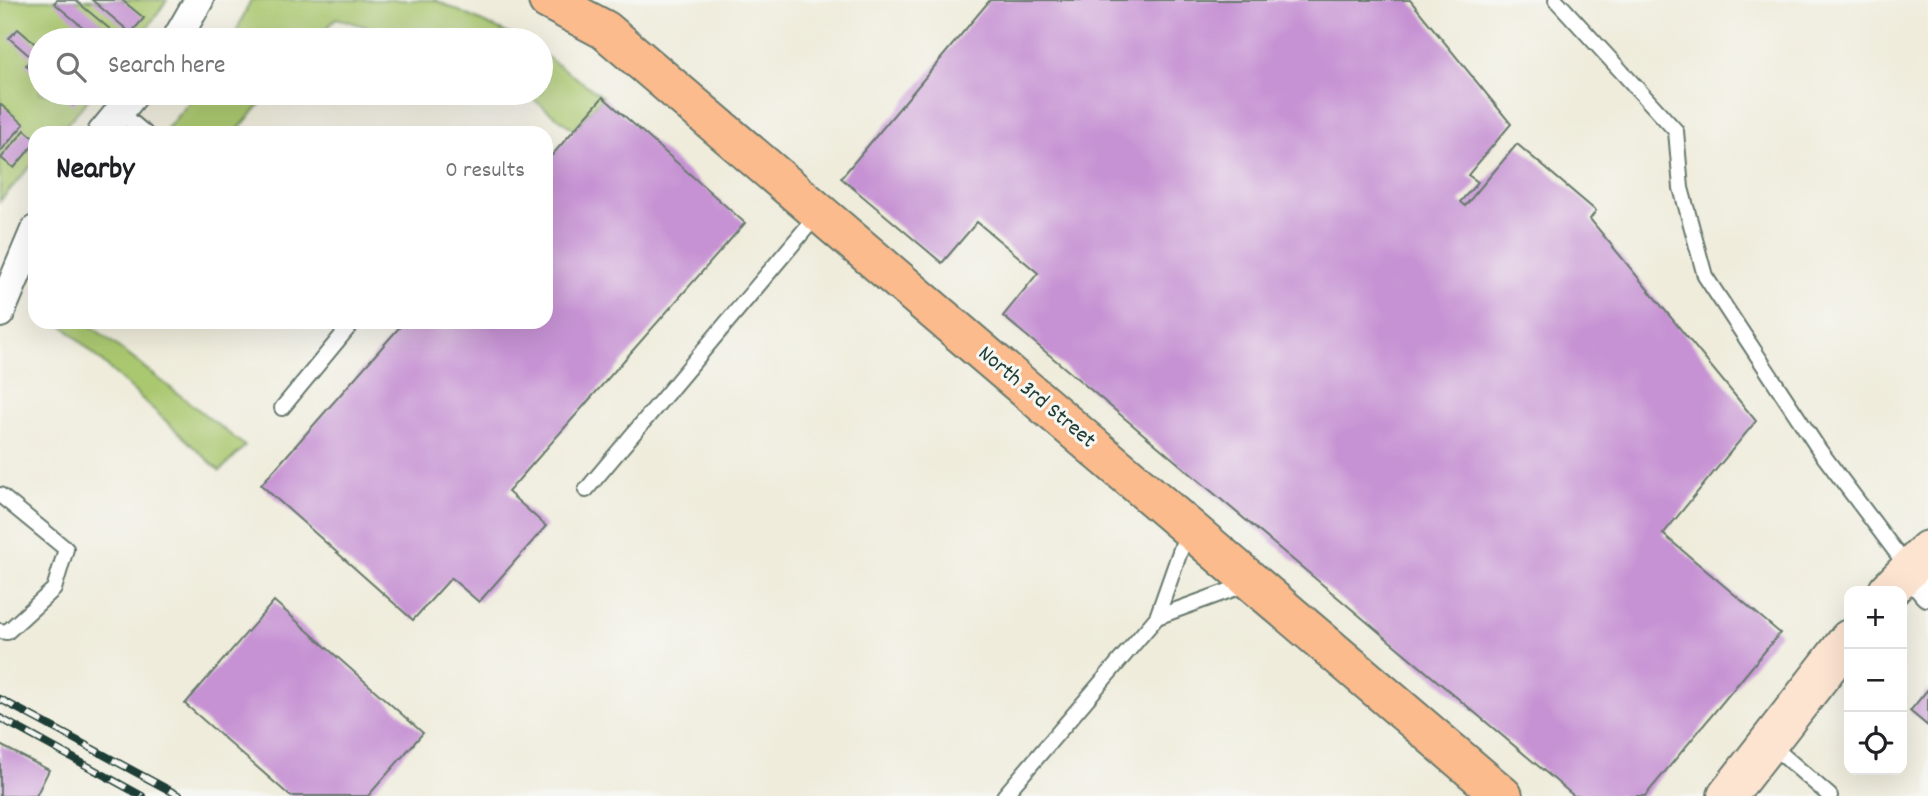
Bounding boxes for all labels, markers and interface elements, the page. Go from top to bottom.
search box [28,28,553,105]
icon: search [52,48,90,86]
text: Search here [108,48,226,85]
text: Nearby [56,150,134,193]
text: 0 results [445,155,525,188]
street label: North 3rd Street [970,339,1102,457]
map controls [1844,586,1907,775]
button: + [1844,586,1907,649]
button: − [1844,649,1907,712]
button: locate [1844,712,1907,775]

